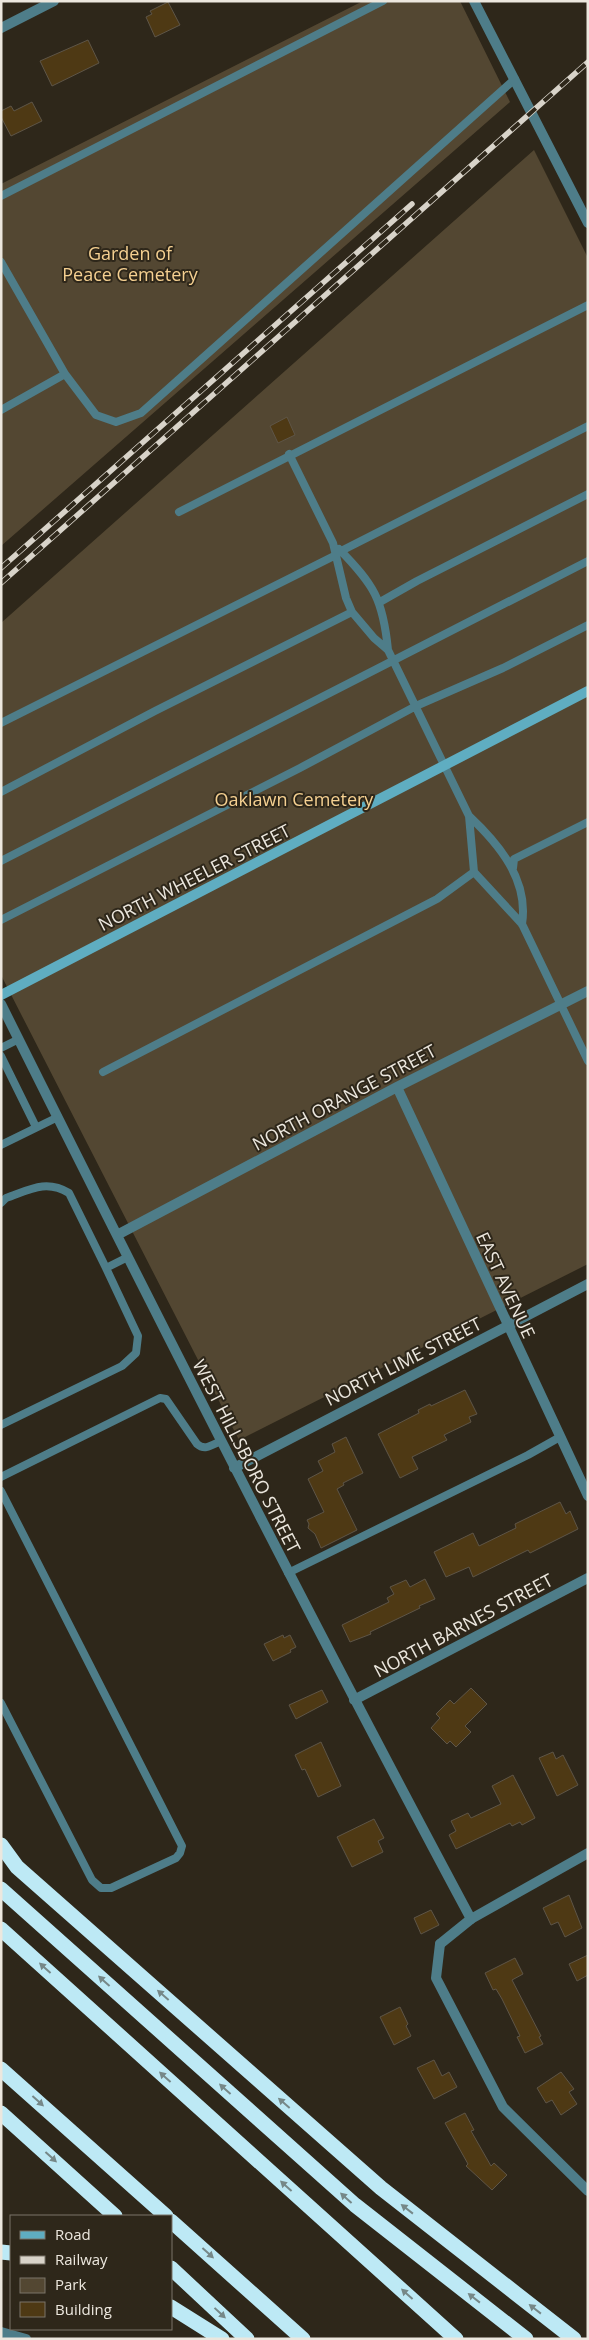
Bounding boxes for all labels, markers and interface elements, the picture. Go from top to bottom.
park label: Garden of Peace Cemetery [62,241,199,286]
park label: Oaklawn Cemetery [215,787,374,811]
street label: NORTH WHEELER STREET [94,818,294,936]
street label: NORTH ORANGE STREET [248,1038,440,1156]
street label: EAST AVENUE [471,1228,541,1342]
street label: NORTH LIME STREET [321,1311,485,1411]
street label: WEST HILLSBORO STREET [188,1355,306,1557]
street label: NORTH BARNES STREET [369,1568,557,1682]
one-way arrow [39,1962,51,1974]
one-way arrow [99,1975,111,1987]
one-way arrow [157,1989,169,2001]
one-way arrow [160,2071,172,2083]
one-way arrow [220,2083,232,2095]
one-way arrow [31,2095,43,2107]
one-way arrow [279,2097,291,2109]
one-way arrow [44,2151,56,2163]
one-way arrow [281,2180,293,2192]
one-way arrow [340,2192,353,2203]
one-way arrow [401,2203,414,2214]
legend [10,2215,172,2330]
text: Road [55,2224,91,2244]
one-way arrow [201,2247,213,2259]
text: Railway [55,2249,108,2269]
text: Park [55,2274,86,2294]
one-way arrow [400,2289,413,2300]
one-way arrow [467,2293,481,2303]
text: Building [55,2299,112,2319]
one-way arrow [529,2303,542,2314]
one-way arrow [213,2307,225,2319]

